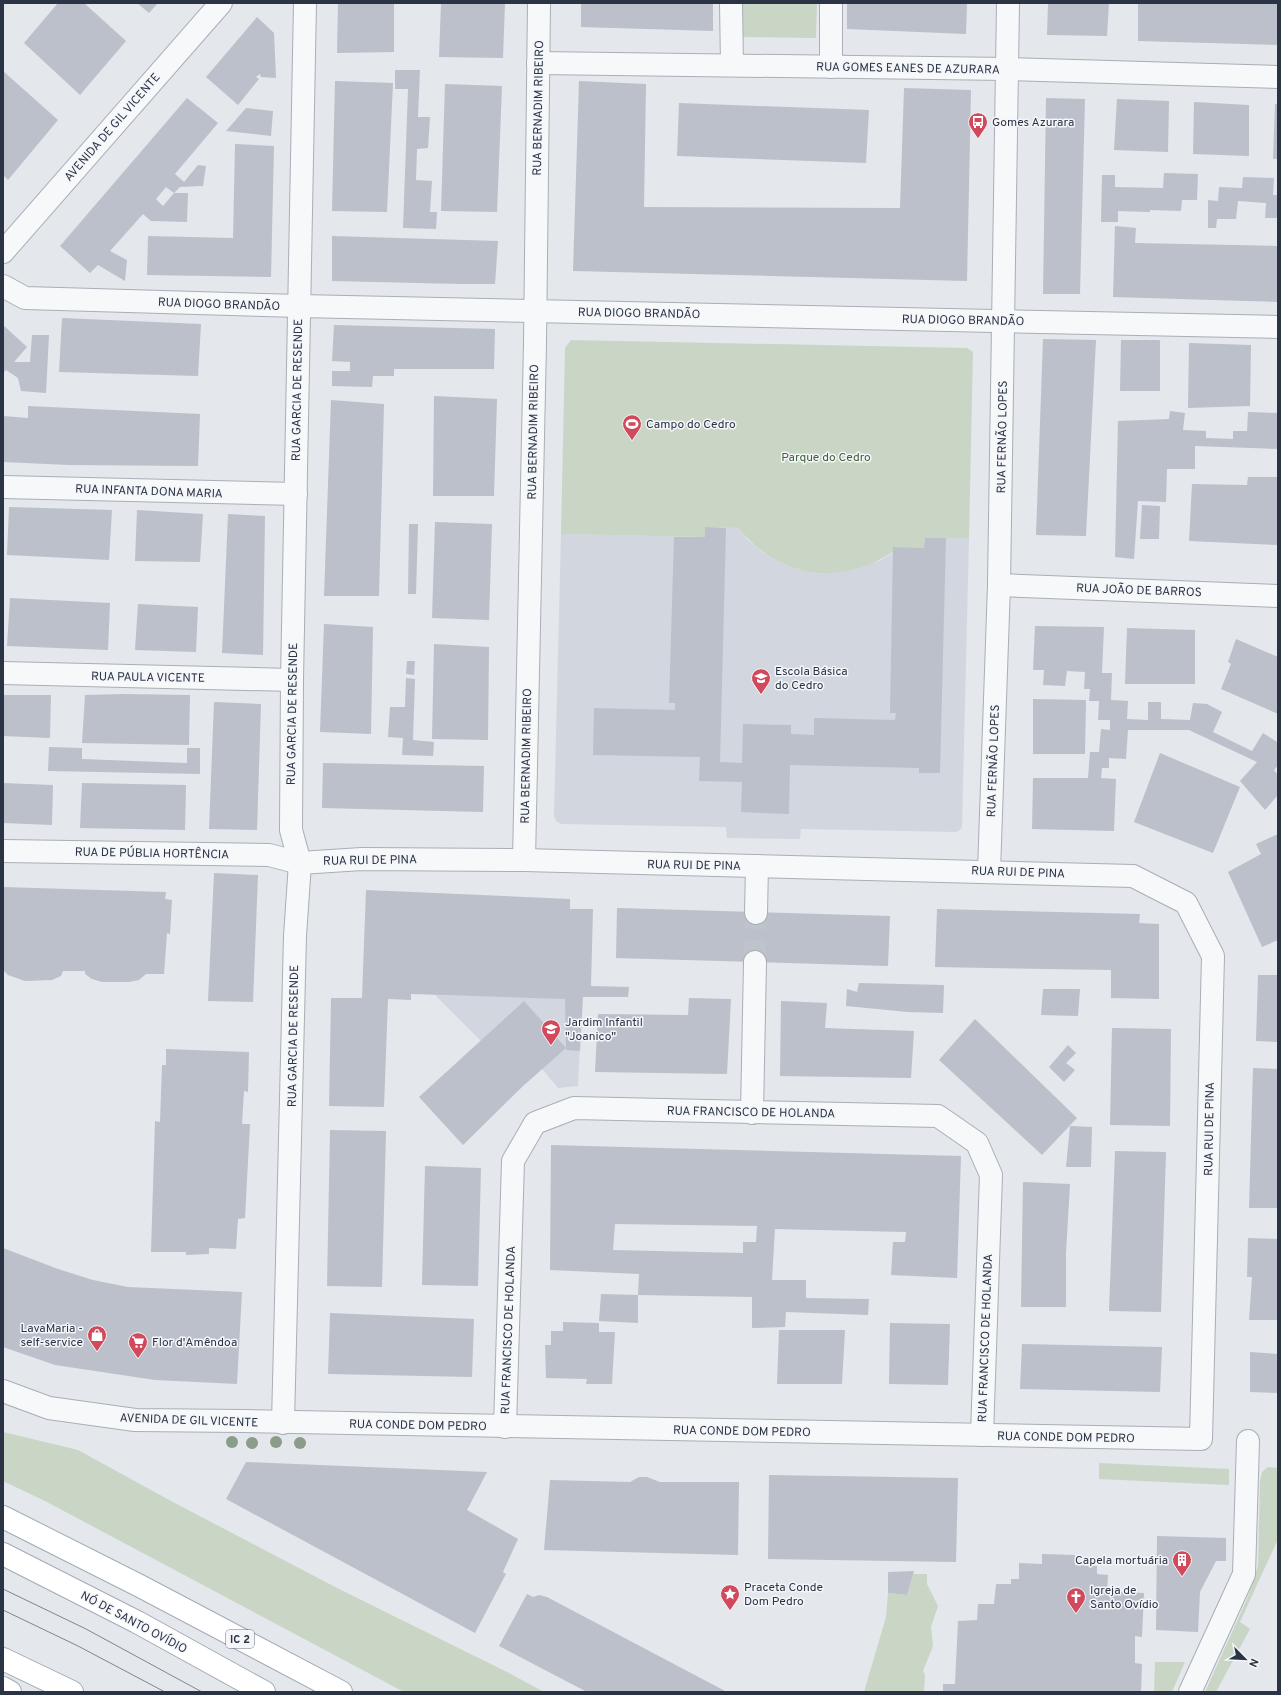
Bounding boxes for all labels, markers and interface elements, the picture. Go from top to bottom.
street label: RUA BERNADIM RIBEIRO [530,40,548,176]
street label: RUA GOMES EANES DE AZURARA [816,59,1000,79]
street label: AVENIDA DE GIL VICENTE [61,70,164,185]
bus stop icon: Gomes Azurara [967,111,989,139]
place label: Gomes Azurara [992,115,1074,131]
street label: RUA DIOGO BRANDÃO [158,295,280,315]
street label: RUA DIOGO BRANDÃO [578,305,700,323]
street label: RUA DIOGO BRANDÃO [902,312,1024,330]
street label: RUA GARCIA DE RESENDE [289,319,307,461]
street label: RUA BERNADIM RIBEIRO [525,364,543,500]
street label: RUA FERNÃO LOPES [994,380,1012,494]
sports icon: Campo do Cedro [621,413,643,441]
place label: Campo do Cedro [646,417,736,433]
park label: Parque do Cedro [781,450,871,466]
street label: RUA INFANTA DONA MARIA [75,481,223,503]
street label: RUA JOÃO DE BARROS [1076,581,1202,601]
street label: RUA GARCIA DE RESENDE [284,643,302,785]
place label: Escola Básica do Cedro [775,664,848,694]
school or university icon: Escola Básica do Cedro [750,667,772,695]
street label: RUA PAULA VICENTE [91,669,205,687]
street label: RUA BERNADIM RIBEIRO [518,688,536,824]
street label: RUA FERNÃO LOPES [984,704,1004,818]
street label: RUA DE PÚBLIA HORTÊNCIA [75,845,229,863]
street label: RUA RUI DE PINA [323,852,417,870]
street label: RUA RUI DE PINA [647,857,741,875]
street label: RUA RUI DE PINA [971,863,1065,883]
street label: RUA GARCIA DE RESENDE [285,965,303,1107]
place label: Jardim Infantil "Joanico" [565,1015,643,1045]
school or university icon: Jardim Infantil "Joanico" [540,1018,562,1046]
street label: RUA RUI DE PINA [1201,1082,1219,1176]
street label: RUA FRANCISCO DE HOLANDA [667,1104,835,1122]
street label: RUA FRANCISCO DE HOLANDA [498,1246,520,1415]
street label: RUA FRANCISCO DE HOLANDA [975,1254,997,1423]
place label: LavaMaria - self-service [20,1321,83,1351]
shop icon: LavaMaria - self-service [86,1324,108,1352]
supermarket icon: Flor d'Amêndoa [127,1331,149,1359]
place label: Flor d'Amêndoa [152,1335,237,1351]
street label: AVENIDA DE GIL VICENTE [119,1411,259,1431]
street label: RUA CONDE DOM PEDRO [349,1417,487,1435]
street label: RUA CONDE DOM PEDRO [673,1423,811,1441]
street label: RUA CONDE DOM PEDRO [997,1429,1135,1447]
building icon: Capela mortuária [1171,1549,1193,1577]
place label: Capela mortuária [1075,1553,1168,1569]
place label: Praceta Conde Dom Pedro [744,1580,823,1610]
place icon: Praceta Conde Dom Pedro [719,1583,741,1611]
place label: Igreja de Santo Ovídio [1090,1583,1159,1613]
church icon: Igreja de Santo Ovídio [1065,1586,1087,1614]
street label: NÓ DE SANTO OVÍDIO [77,1588,190,1658]
road number: IC 2 [226,1630,254,1648]
north arrow [1225,1639,1265,1679]
text: N [1245,1656,1261,1669]

